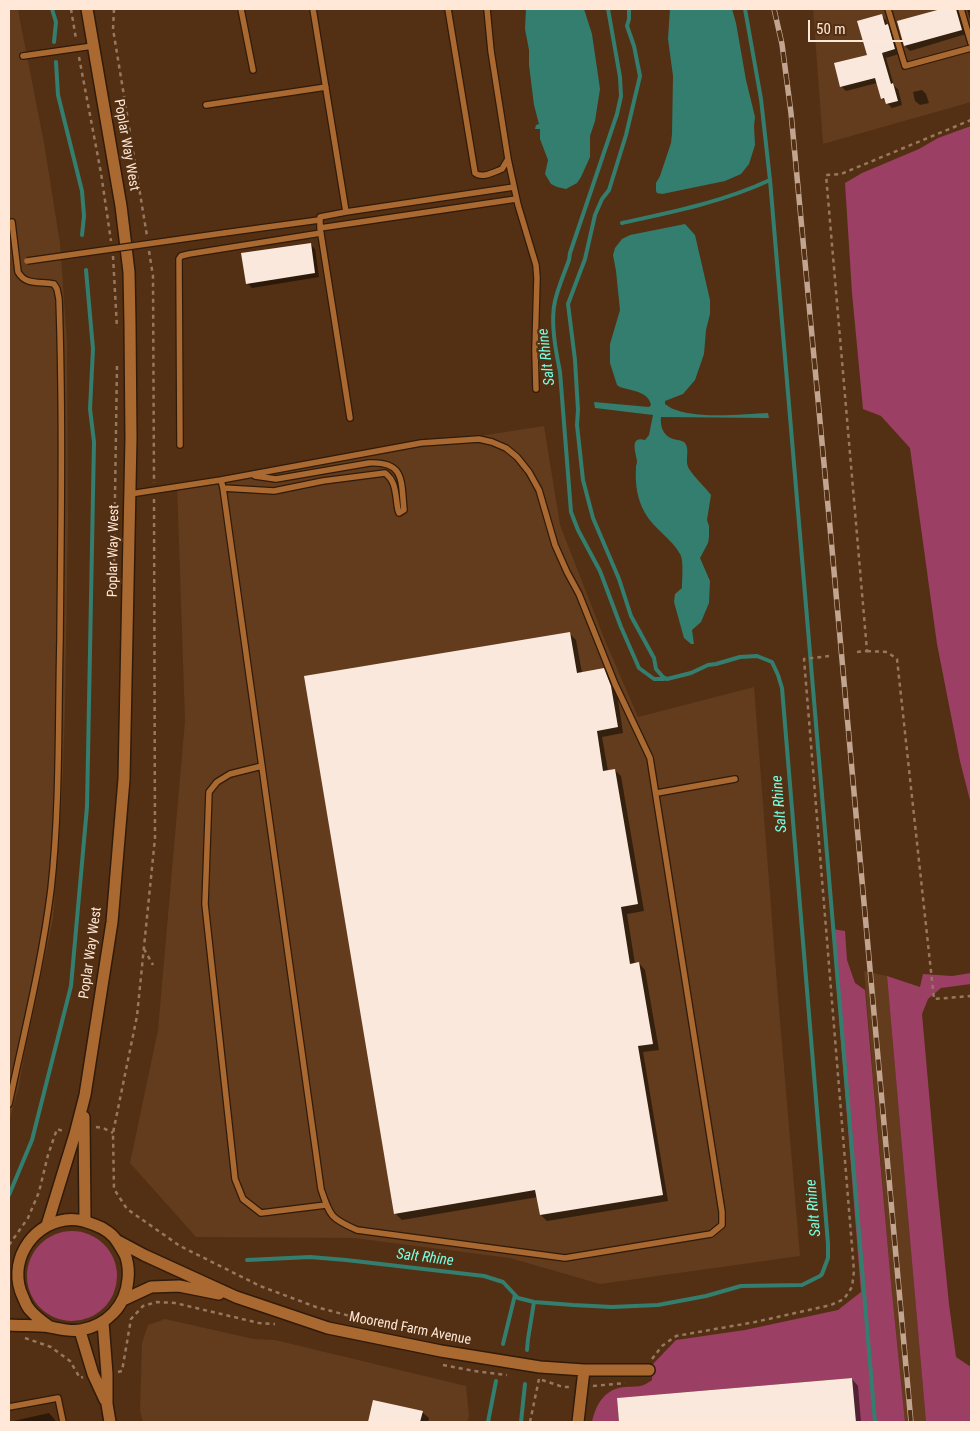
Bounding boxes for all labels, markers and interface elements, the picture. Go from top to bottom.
scale bar [810,10,908,42]
text: 50 m [816,20,846,38]
street label: Poplar Way West [110,98,142,192]
water label: Salt Rhine [535,327,559,387]
street label: Poplar Way West [105,505,123,597]
water label: Salt Rhine [769,775,791,833]
street label: Poplar Way West [76,906,106,1000]
water label: Salt Rhine [803,1179,825,1237]
water label: Salt Rhine [395,1246,455,1270]
street label: Moorend Farm Avenue [348,1309,472,1349]

